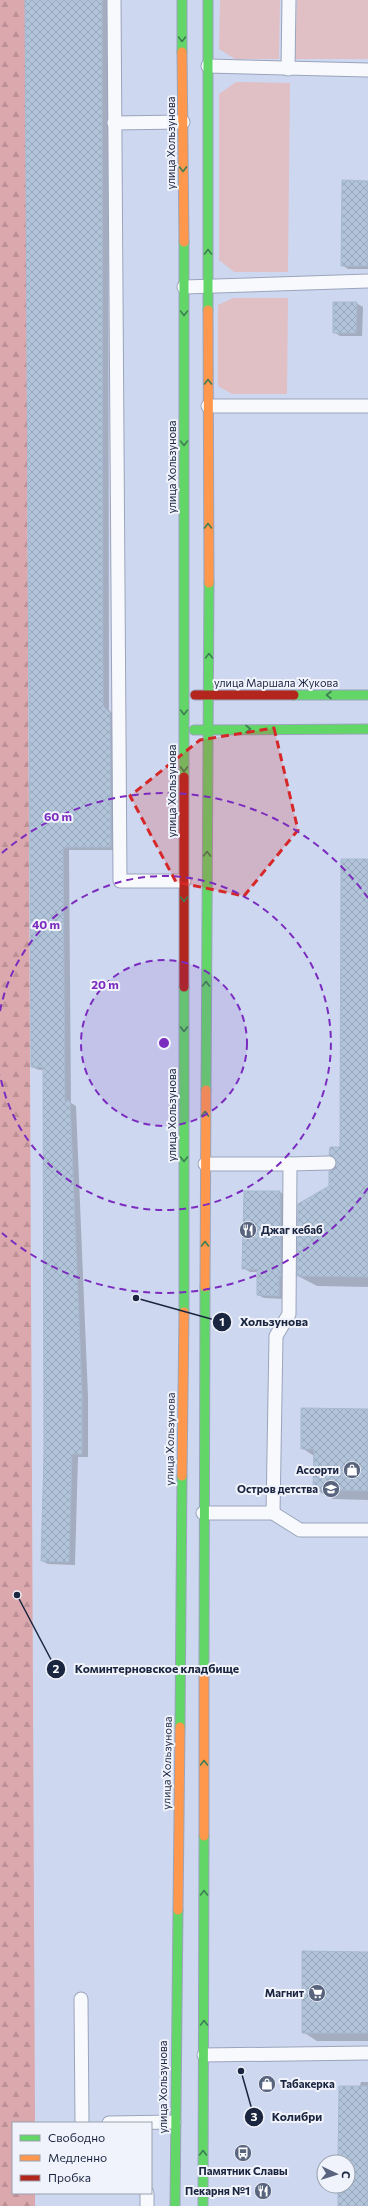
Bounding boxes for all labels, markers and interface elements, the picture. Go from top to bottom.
one-way arrow [178,36,186,42]
street label: улица Хользунова [164,96,177,190]
one-way arrow [179,166,187,172]
one-way arrow [204,249,212,255]
one-way arrow [180,310,188,316]
one-way arrow [204,379,212,385]
street label: улица Хользунова [165,420,178,514]
one-way arrow [180,440,188,446]
one-way arrow [204,523,212,529]
one-way arrow [205,653,213,659]
street label: улица Маршала Жукова [214,676,338,689]
one-way arrow [326,691,332,699]
one-way arrow [180,709,188,715]
one-way arrow [245,725,251,733]
street label: улица Хользунова [165,744,178,838]
one-way arrow [180,766,188,772]
text: 60 m [44,809,72,823]
one-way arrow [203,851,212,857]
one-way arrow [180,896,188,902]
text: 40 m [32,917,60,931]
text: 20 m [91,977,119,991]
one-way arrow [202,981,210,987]
one-way arrow [180,1026,188,1032]
centre of rings [157,1036,171,1050]
street label: улица Хользунова [165,1068,178,1162]
one-way arrow [201,1111,209,1117]
one-way arrow [180,1156,188,1162]
restaurant icon: Джаг кебаб [238,1220,258,1240]
place label: Джаг кебаб [261,1223,323,1236]
one-way arrow [201,1241,209,1247]
callout: Хользунова [212,1310,316,1334]
text: 1 [219,1314,225,1328]
text: Хользунова [240,1314,308,1328]
street label: улица Хользунова [162,1392,177,1486]
shop icon: Ассорти [342,1460,362,1480]
place label: Ассорти [296,1463,339,1476]
school or university icon: Остров детства [321,1479,341,1499]
place label: Остров детства [237,1482,318,1495]
callout: Коминтерновское кладбище [46,1657,247,1681]
text: 2 [53,1661,60,1675]
text: Коминтерновское кладбище [75,1661,239,1675]
street label: улица Хользунова [159,1716,174,1810]
one-way arrow [200,1760,208,1766]
one-way arrow [200,1890,208,1896]
supermarket icon: Магнит [307,1983,327,2003]
place label: Магнит [265,1986,305,1999]
one-way arrow [200,2020,208,2026]
street label: улица Хользунова [156,2040,169,2134]
shop icon: Табакерка [257,2074,277,2094]
place label: Табакерка [280,2077,335,2090]
callout: Колибри [244,2105,330,2129]
text: 3 [251,2109,258,2123]
text: Колибри [272,2109,322,2123]
legend [12,2122,152,2194]
text: Свободно [48,2130,105,2144]
bus stop icon: Памятник Славы [233,2143,253,2163]
text: Медленно [48,2150,107,2164]
one-way arrow [199,2150,207,2156]
north arrow [316,2154,356,2194]
place label: Памятник Славы [198,2164,288,2177]
text: Пробка [48,2170,91,2184]
text: С [340,2171,353,2179]
restaurant icon: Пекарня №1 [253,2181,273,2201]
place label: Пекарня №1 [185,2184,250,2197]

